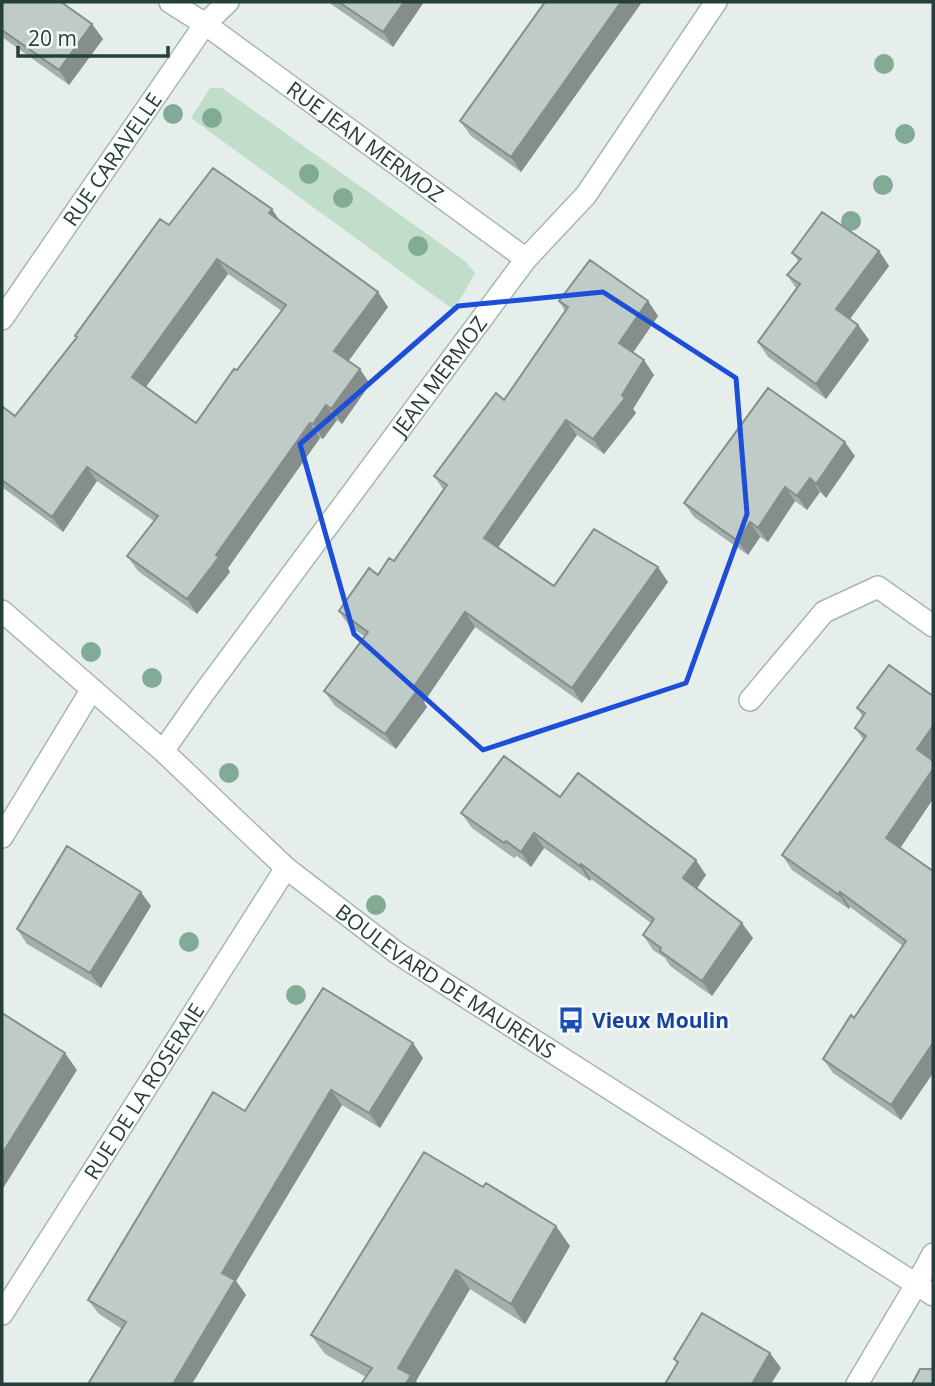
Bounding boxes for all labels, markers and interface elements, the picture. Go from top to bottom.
scale bar [18,14,168,58]
text: 20 m [28,24,77,52]
street label: RUE JEAN MERMOZ [281,74,449,208]
street label: RUE CARAVELLE [56,87,168,231]
street label: JEAN MERMOZ [384,310,493,443]
street label: BOULEVARD DE MAURENS [330,897,561,1065]
street label: RUE DE LA ROSERAIE [77,998,210,1185]
bus stop icon: Vieux Moulin [556,1005,586,1035]
place label: Vieux Moulin [592,1006,729,1034]

